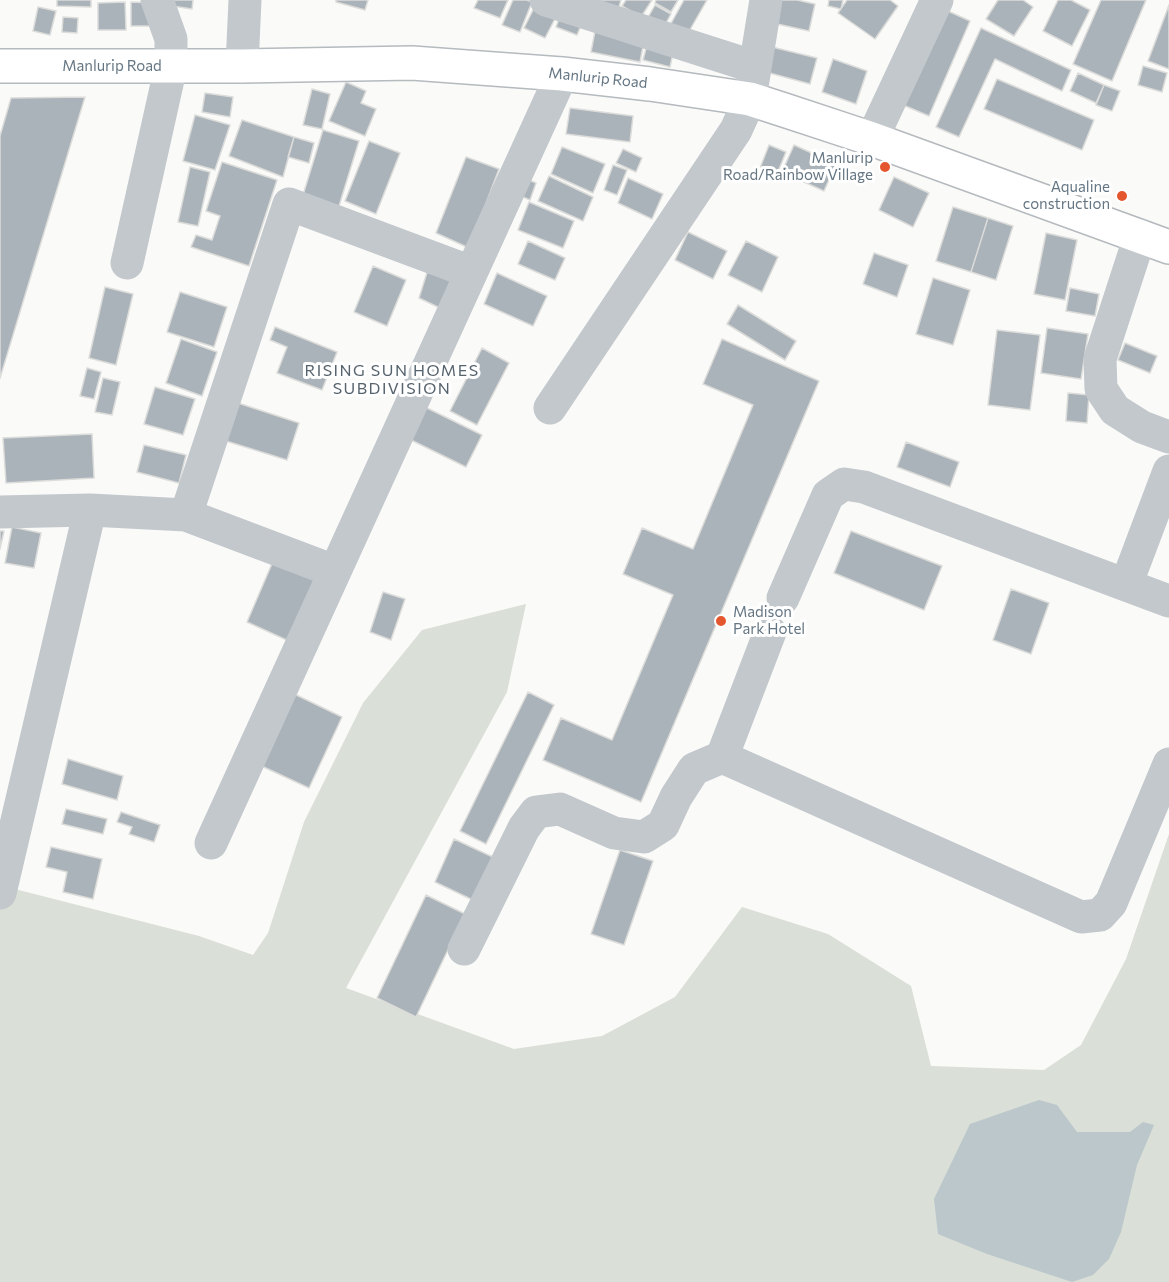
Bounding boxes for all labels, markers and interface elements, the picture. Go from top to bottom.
street label: Manlurip Road [62,57,162,75]
street label: Manlurip Road [548,64,648,92]
place label: Manlurip Road/Rainbow Village [723,149,873,184]
marker: Manlurip Road/Rainbow Village [878,160,892,174]
place label: Aqualine construction [1023,178,1110,213]
marker: Aqualine construction [1115,189,1129,203]
district label: RISING SUN HOMES SUBDIVISION [304,361,480,399]
place label: Madison Park Hotel [733,603,805,638]
marker: Madison Park Hotel [714,614,728,628]

